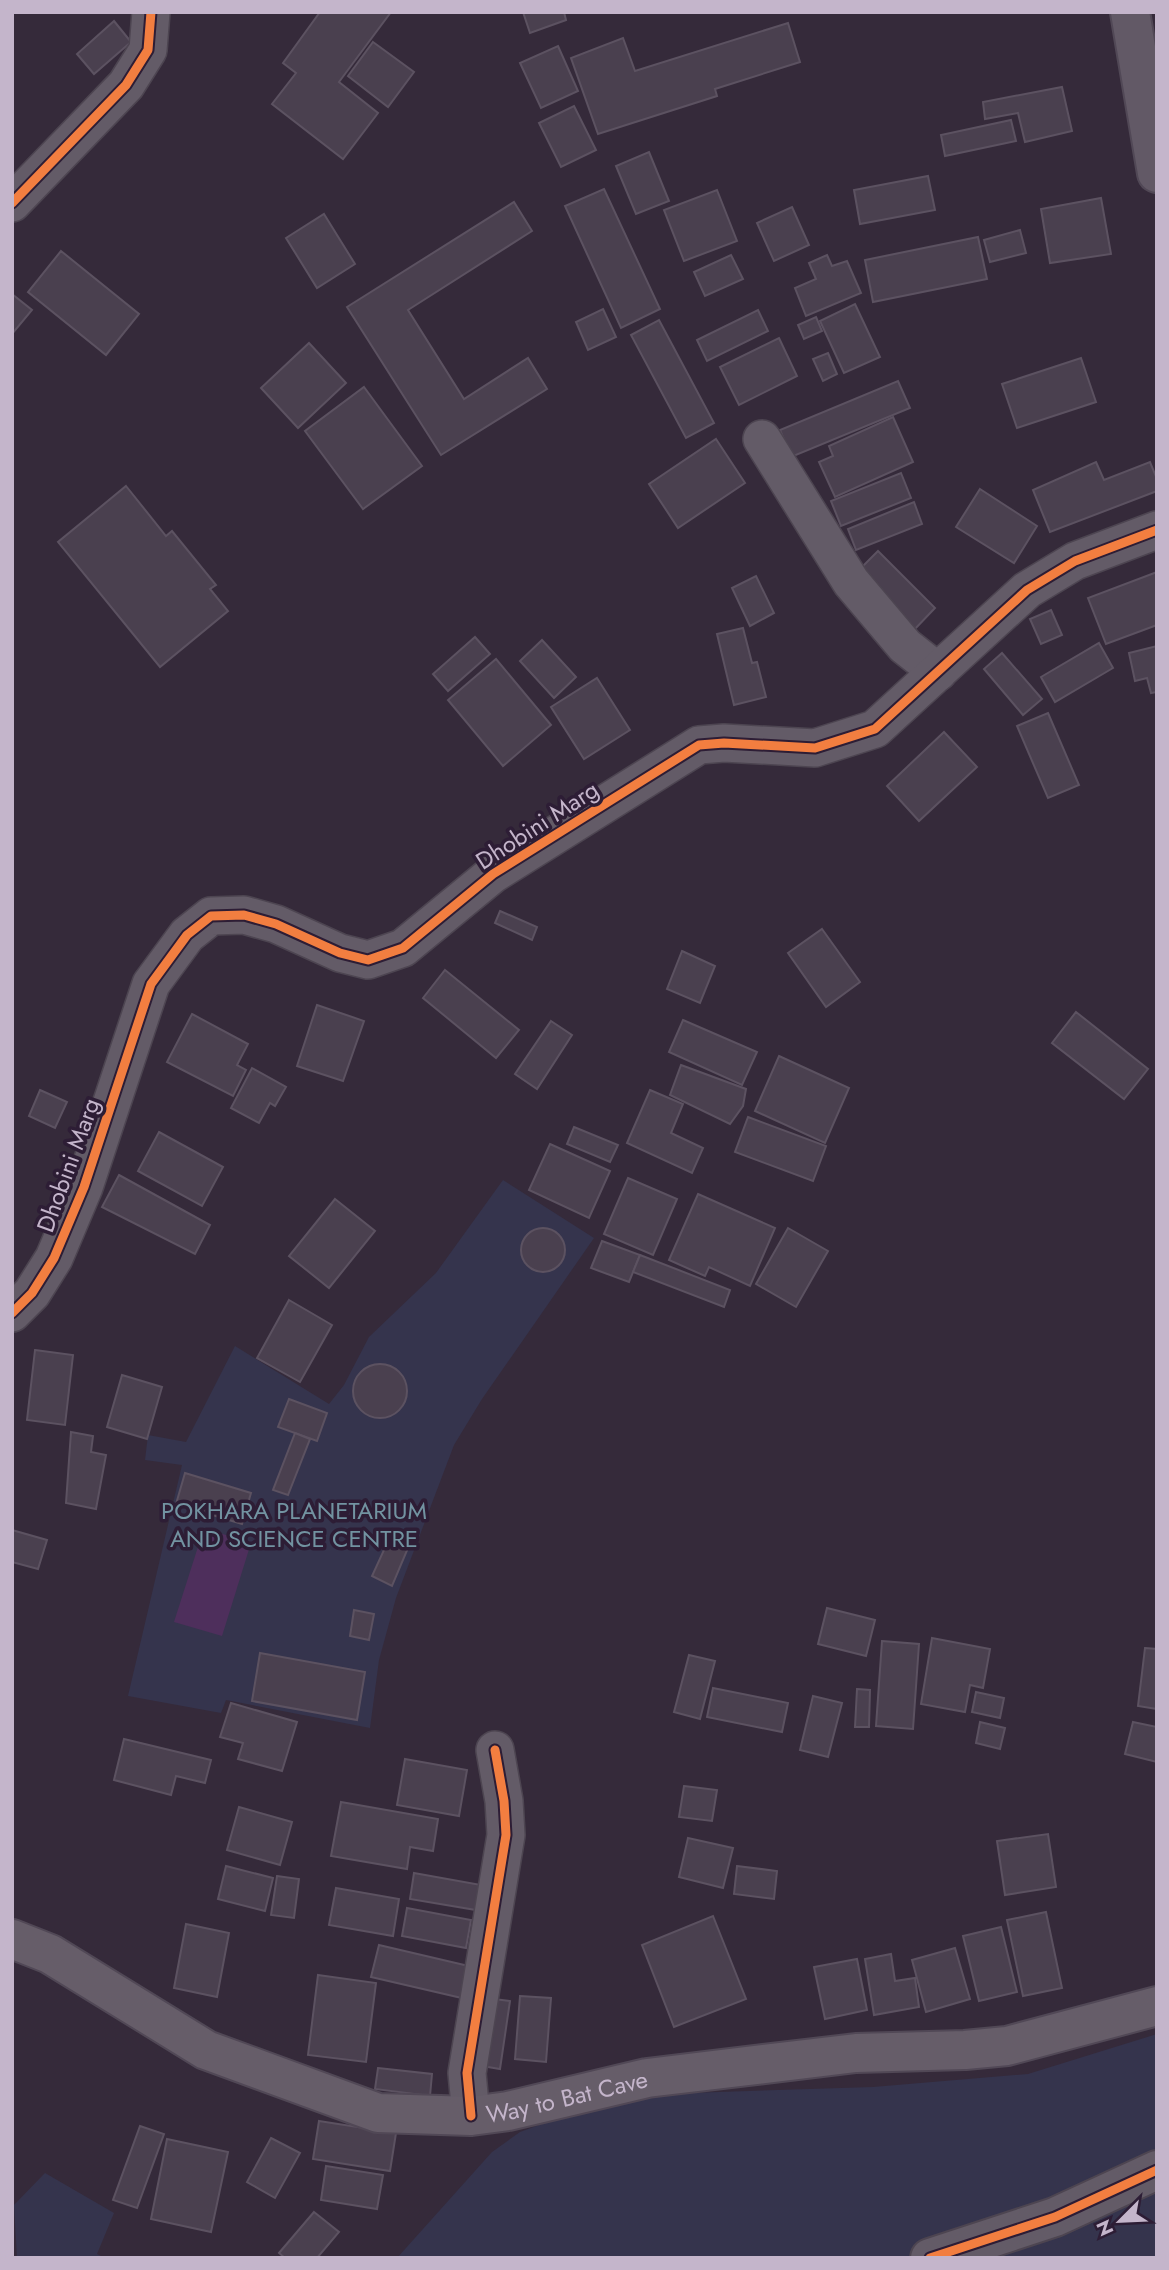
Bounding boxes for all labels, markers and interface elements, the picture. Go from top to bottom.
street label: Dhobini Marg [469,772,605,878]
street label: Dhobini Marg [28,1093,108,1237]
park label: POKHARA PLANETARIUM AND SCIENCE CENTRE [161,1493,427,1556]
street label: Way to Bat Cave [484,2061,651,2131]
north arrow [1085,2186,1155,2256]
text: N [1090,2215,1120,2240]

